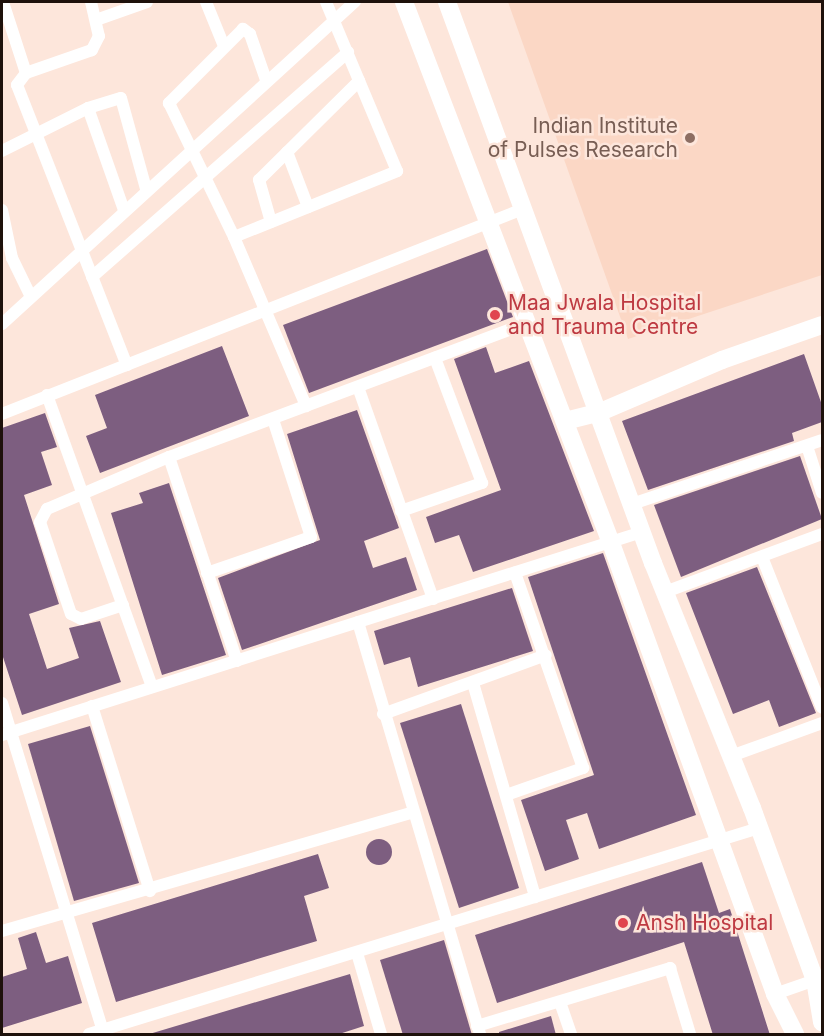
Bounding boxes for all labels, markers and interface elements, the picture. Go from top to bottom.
place label: Indian Institute of Pulses Research [488,113,678,163]
marker: Indian Institute of Pulses Research [683,131,697,145]
place label: Maa Jwala Hospital and Trauma Centre [508,290,701,340]
marker: Maa Jwala Hospital and Trauma Centre [486,306,504,324]
place label: Ansh Hospital [636,910,773,936]
marker: Ansh Hospital [614,914,632,932]

